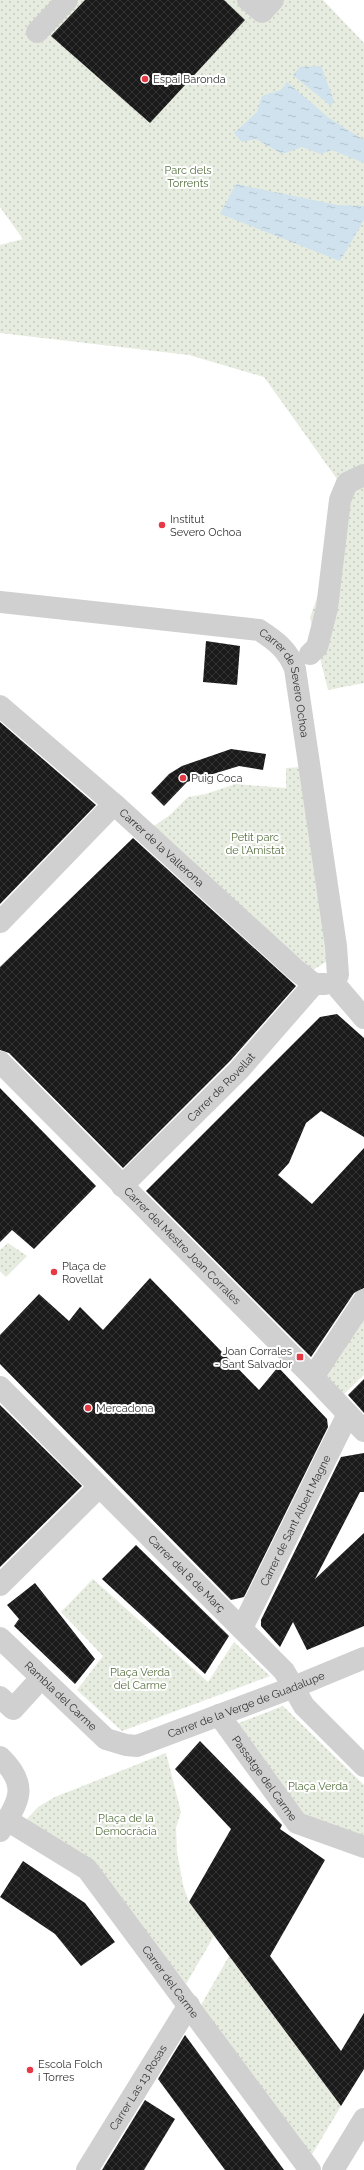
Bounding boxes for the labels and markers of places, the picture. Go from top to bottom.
place label: Espai Baronda [153,73,226,86]
marker: Espai Baronda [140,74,150,84]
place label: Institut Severo Ochoa [170,513,241,539]
marker: Institut Severo Ochoa [157,520,167,530]
place label: Puig Coca [191,772,243,785]
marker: Puig Coca [178,773,188,783]
place label: Plaça de Rovellat [62,1260,107,1286]
marker: Plaça de Rovellat [49,1267,59,1277]
place label: Joan Corrales - Sant Salvador [215,1345,292,1371]
marker: Joan Corrales - Sant Salvador [295,1352,305,1362]
place label: Mercadona [96,1402,154,1415]
marker: Mercadona [83,1403,93,1413]
place label: Escola Folch i Torres [38,2058,102,2084]
marker: Escola Folch i Torres [25,2065,35,2075]

